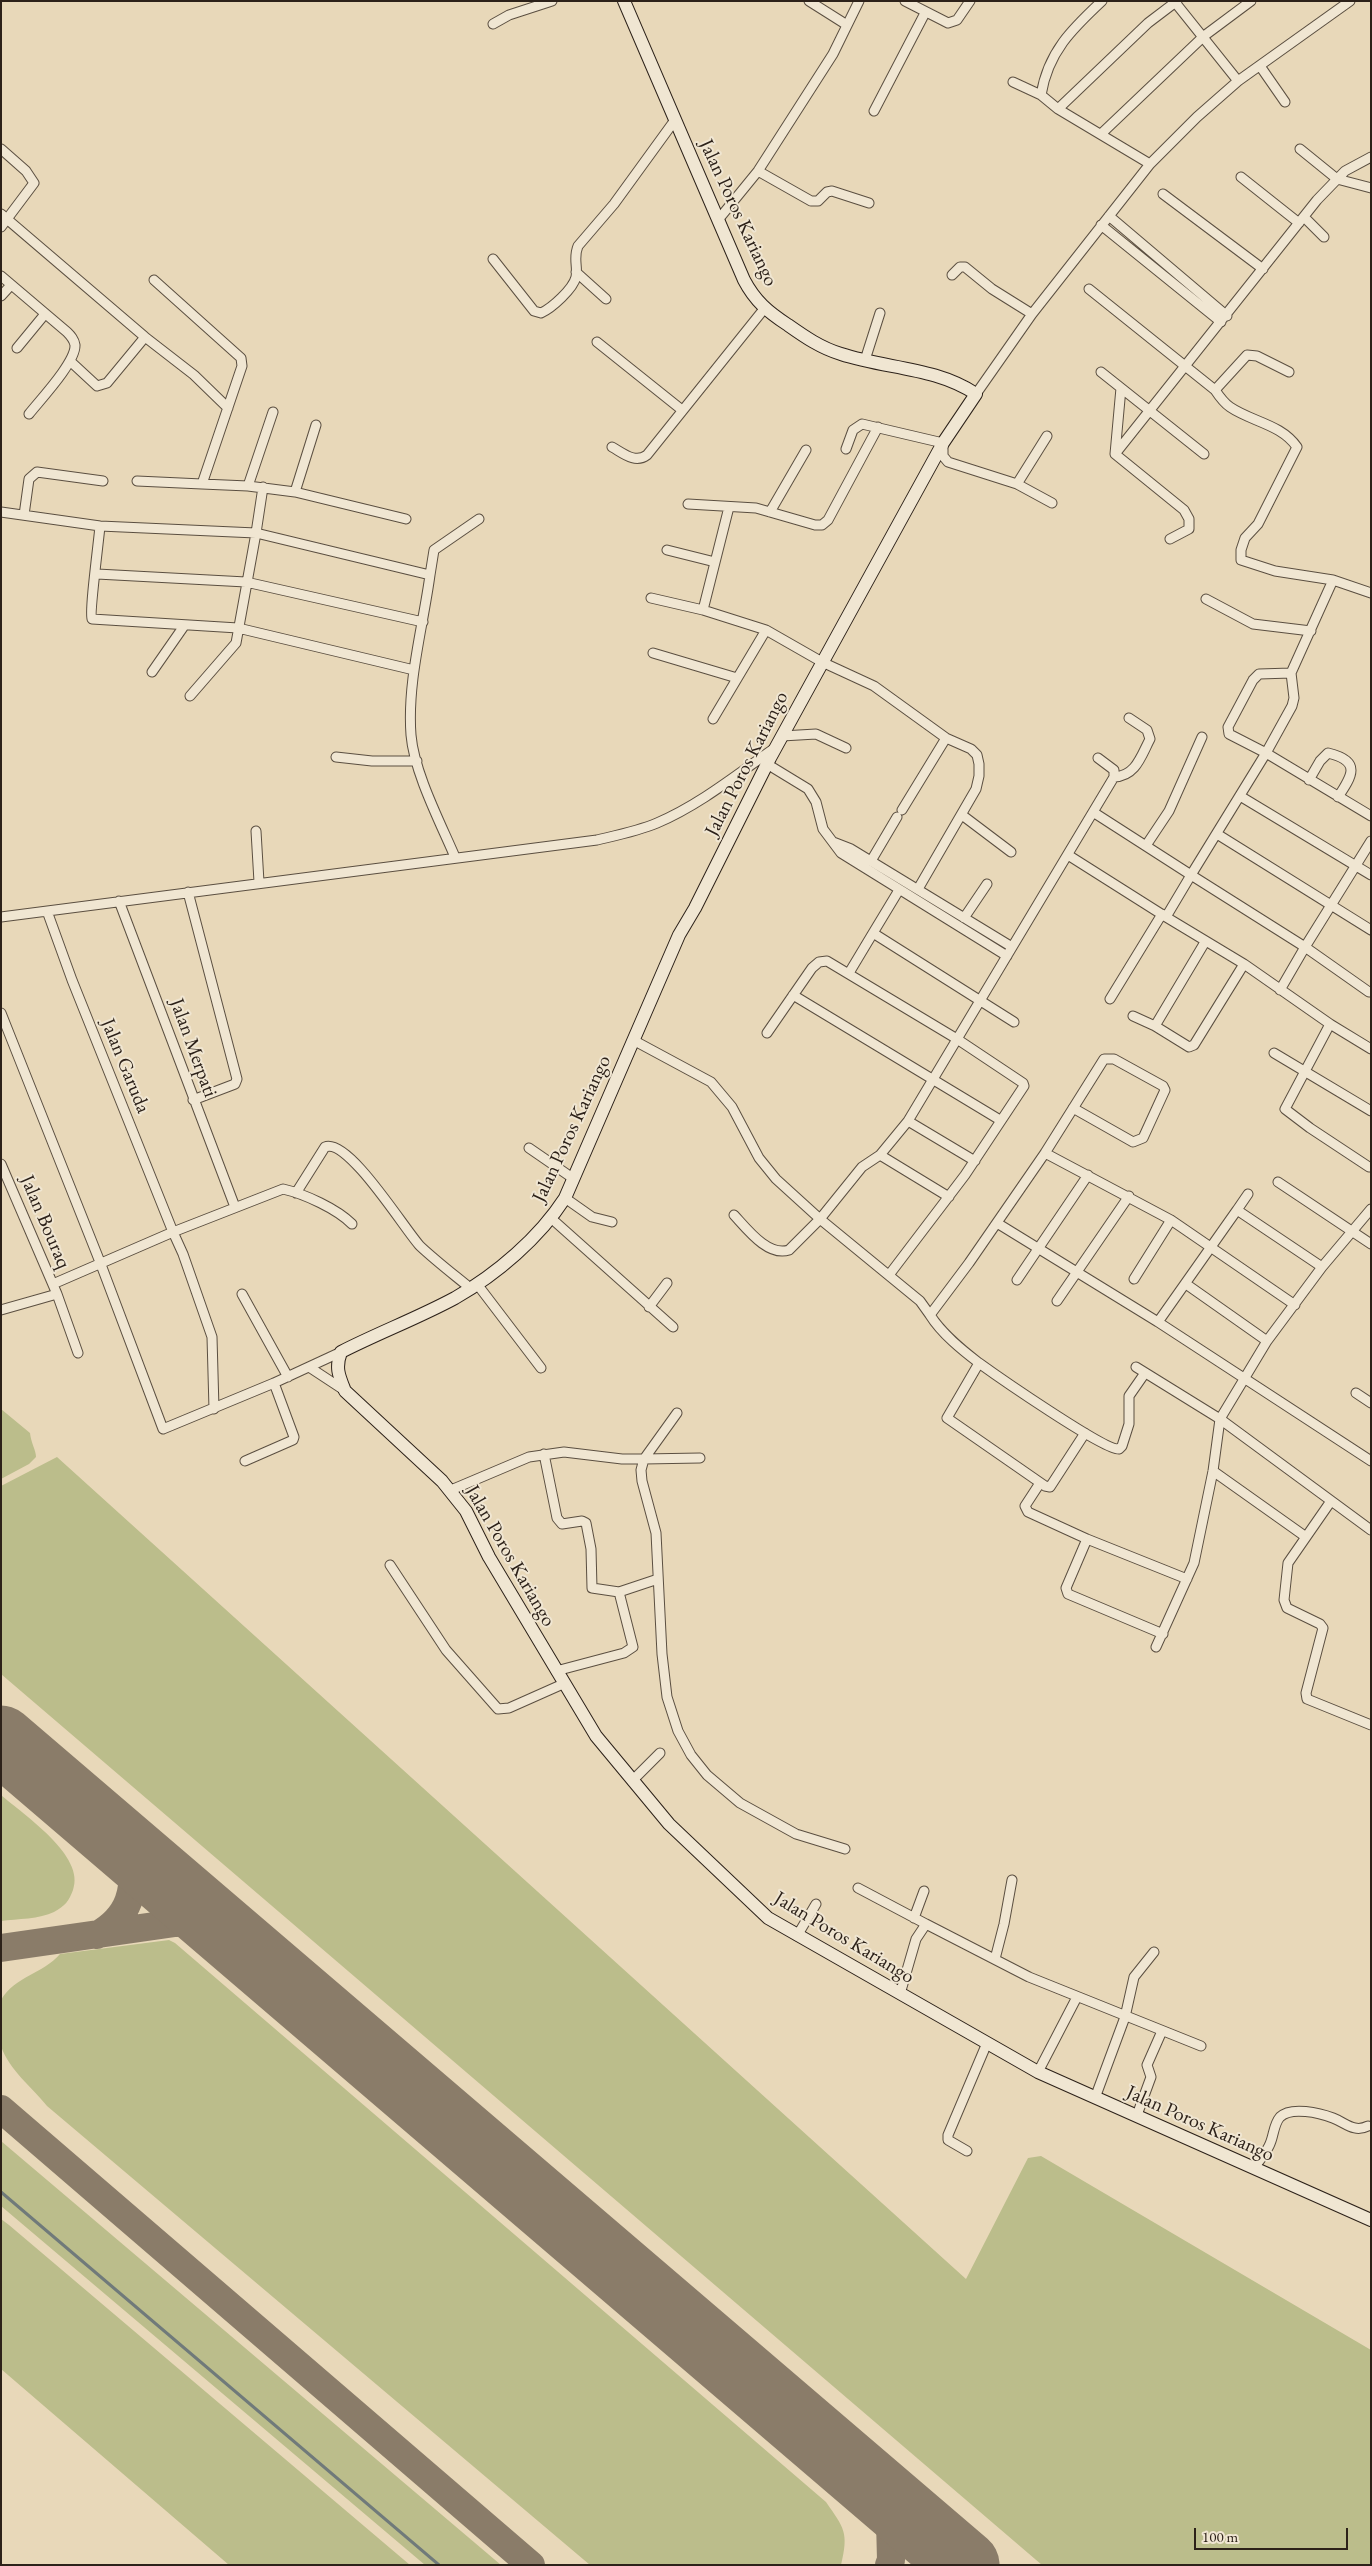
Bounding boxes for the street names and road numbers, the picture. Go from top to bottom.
street label: Jalan Poros Kariango [693,136,783,290]
street label: Jalan Poros Kariango [700,688,794,840]
street label: Jalan Merpati [164,995,222,1101]
street label: Jalan Garuda [95,1015,155,1117]
street label: Jalan Poros Kariango [527,1052,617,1206]
street label: Jalan Bouraq [15,1172,75,1272]
street label: Jalan Poros Kariango [460,1481,560,1631]
street label: Jalan Poros Kariango [769,1887,919,1989]
street label: Jalan Poros Kariango [1122,2081,1278,2167]

